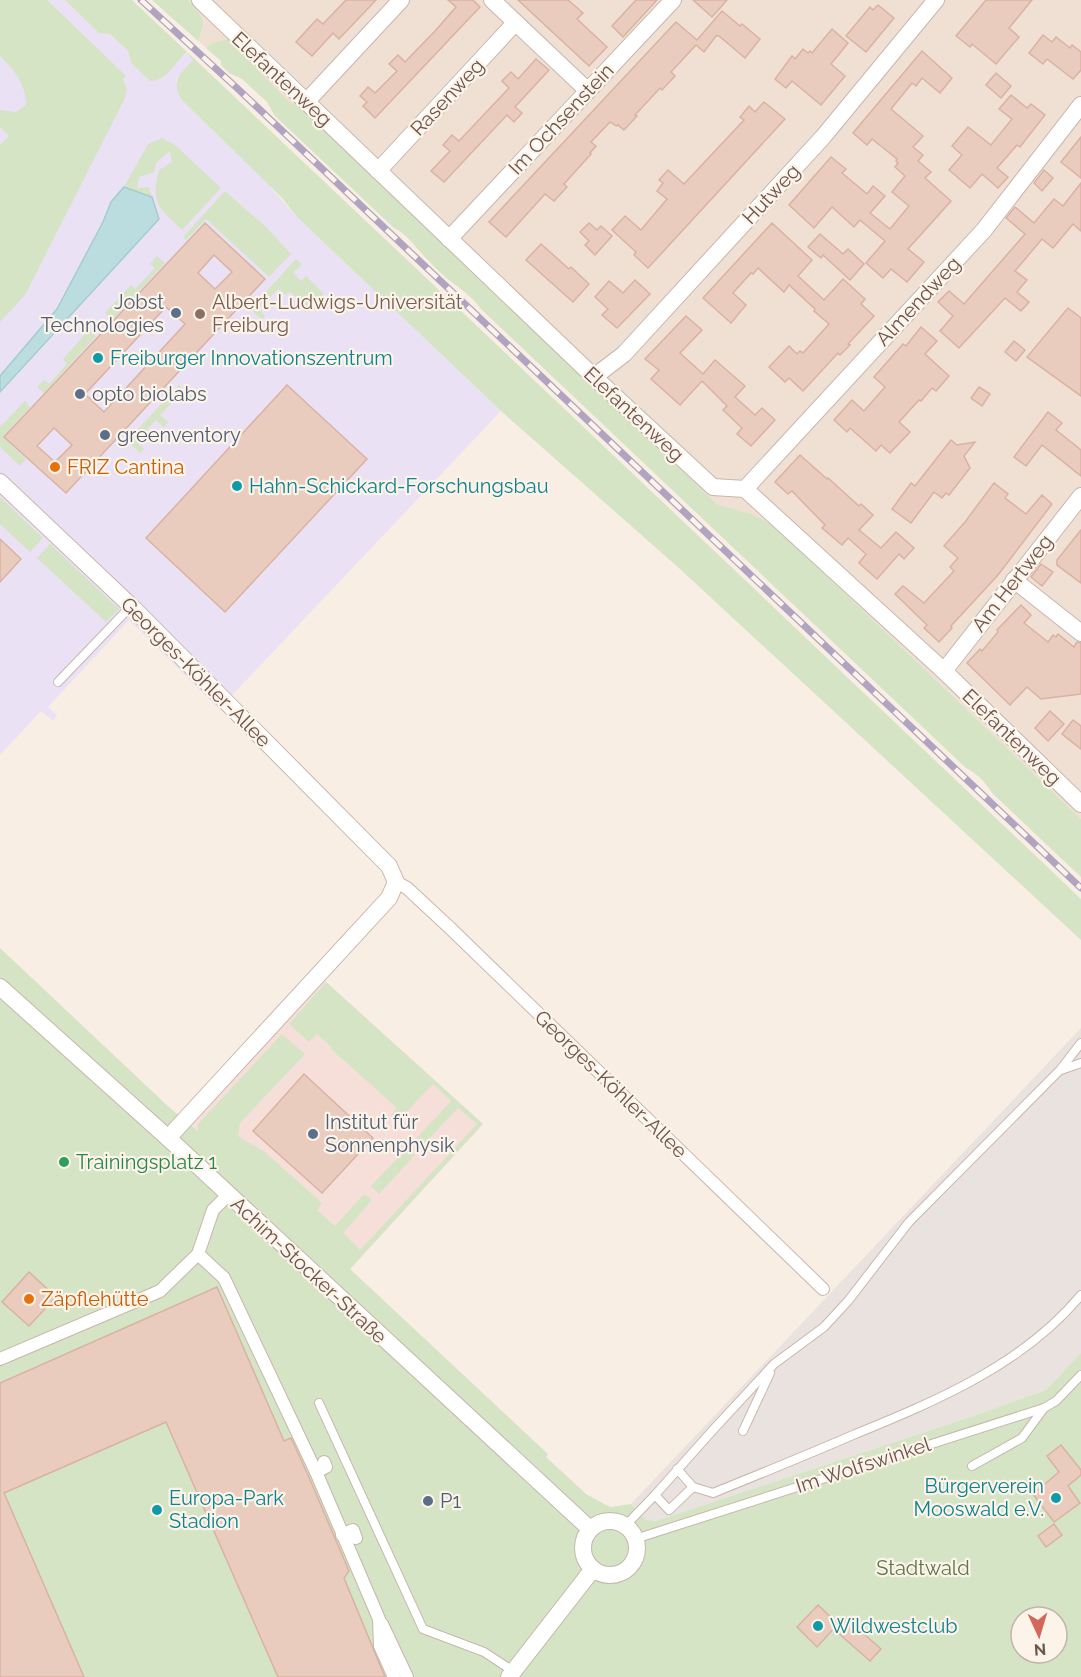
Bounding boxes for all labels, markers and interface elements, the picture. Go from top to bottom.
street label: Elefantenweg [227,27,337,131]
street label: Rasenweg [405,53,489,141]
street label: Im Ochsenstein [503,58,619,180]
street label: Hutweg [737,159,805,229]
street label: Almendweg [871,251,965,351]
place label: Jobst Technologies [41,290,164,337]
place label: Albert-Ludwigs-Universität Freiburg [212,290,463,337]
marker: Jobst Technologies [169,306,183,320]
marker: Albert-Ludwigs-Universität Freiburg [193,307,207,321]
place label: Freiburger Innovationszentrum [110,346,393,370]
marker: Freiburger Innovationszentrum [91,351,105,365]
street label: Elefantenweg [579,362,689,466]
place label: opto biolabs [92,382,207,406]
marker: opto biolabs [73,387,87,401]
place label: greenventory [117,423,241,447]
marker: greenventory [98,428,112,442]
place label: FRIZ Cantina [67,455,184,479]
marker: FRIZ Cantina [48,460,62,474]
place label: Hahn-Schickard-Forschungsbau [249,474,549,498]
marker: Hahn-Schickard-Forschungsbau [230,479,244,493]
street label: Am Hertweg [967,529,1057,637]
street label: Georges-Köhler-Allee [116,592,276,752]
street label: Elefantenweg [958,684,1066,790]
street label: Georges-Köhler-Allee [530,1005,692,1163]
place label: Institut für Sonnenphysik [325,1110,455,1157]
marker: Institut für Sonnenphysik [306,1127,320,1141]
place label: Trainingsplatz 1 [76,1150,218,1174]
marker: Trainingsplatz 1 [57,1155,71,1169]
street label: Achim-Stocker-Straße [226,1192,392,1349]
place label: Zäpflehütte [41,1287,149,1311]
marker: Zäpflehütte [22,1292,36,1306]
street label: Im Wolfswinkel [793,1432,934,1498]
place label: Bürgerverein Mooswald e.V. [914,1474,1044,1521]
place label: Europa-Park Stadion [169,1486,284,1533]
place label: P1 [440,1489,461,1513]
marker: Bürgerverein Mooswald e.V. [1049,1491,1063,1505]
marker: P1 [421,1494,435,1508]
marker: Europa-Park Stadion [150,1503,164,1517]
park label: Stadtwald [876,1556,970,1580]
north arrow [1009,1605,1069,1665]
place label: Wildwestclub [830,1614,958,1638]
marker: Wildwestclub [811,1619,825,1633]
text: N [1033,1640,1047,1659]

